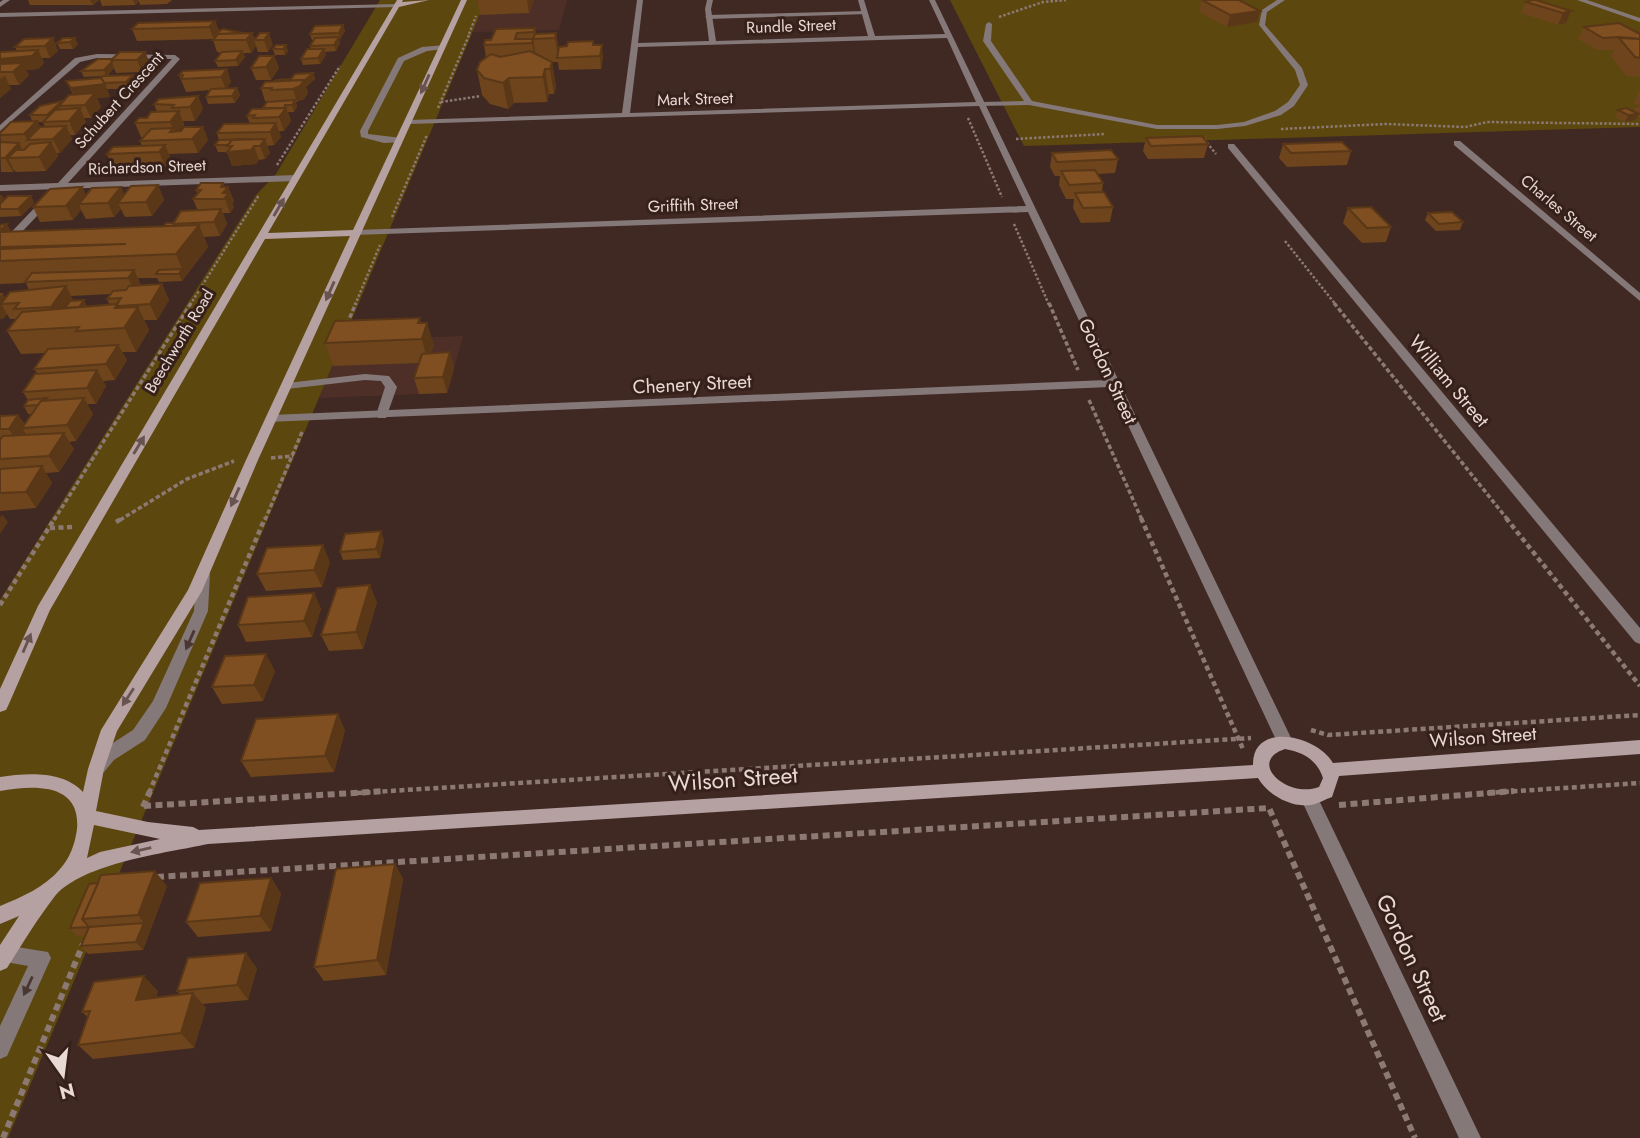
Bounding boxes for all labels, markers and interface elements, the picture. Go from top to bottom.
street label: Rundle Street [746,13,836,39]
street label: Schubert Crescent [69,46,169,154]
one-way arrow [419,74,431,94]
street label: Mark Street [657,86,734,112]
street label: Richardson Street [88,153,207,181]
street label: Charles Street [1516,169,1602,247]
street label: Griffith Street [647,192,739,218]
one-way arrow [273,197,285,217]
one-way arrow [324,281,336,301]
street label: Beechworth Road [139,285,219,397]
street label: Gordon Street [1072,314,1144,429]
street label: William Street [1403,329,1496,433]
street label: Chenery Street [632,367,753,401]
one-way arrow [133,436,145,455]
one-way arrow [229,487,240,507]
one-way arrow [184,630,195,651]
one-way arrow [21,633,33,653]
one-way arrow [122,688,135,707]
street label: Wilson Street [1429,720,1538,754]
street label: Wilson Street [667,757,799,800]
one-way arrow [130,844,152,855]
street label: Gordon Street [1367,888,1457,1028]
one-way arrow [22,976,34,996]
north arrow [28,1040,98,1110]
text: N [56,1076,78,1106]

